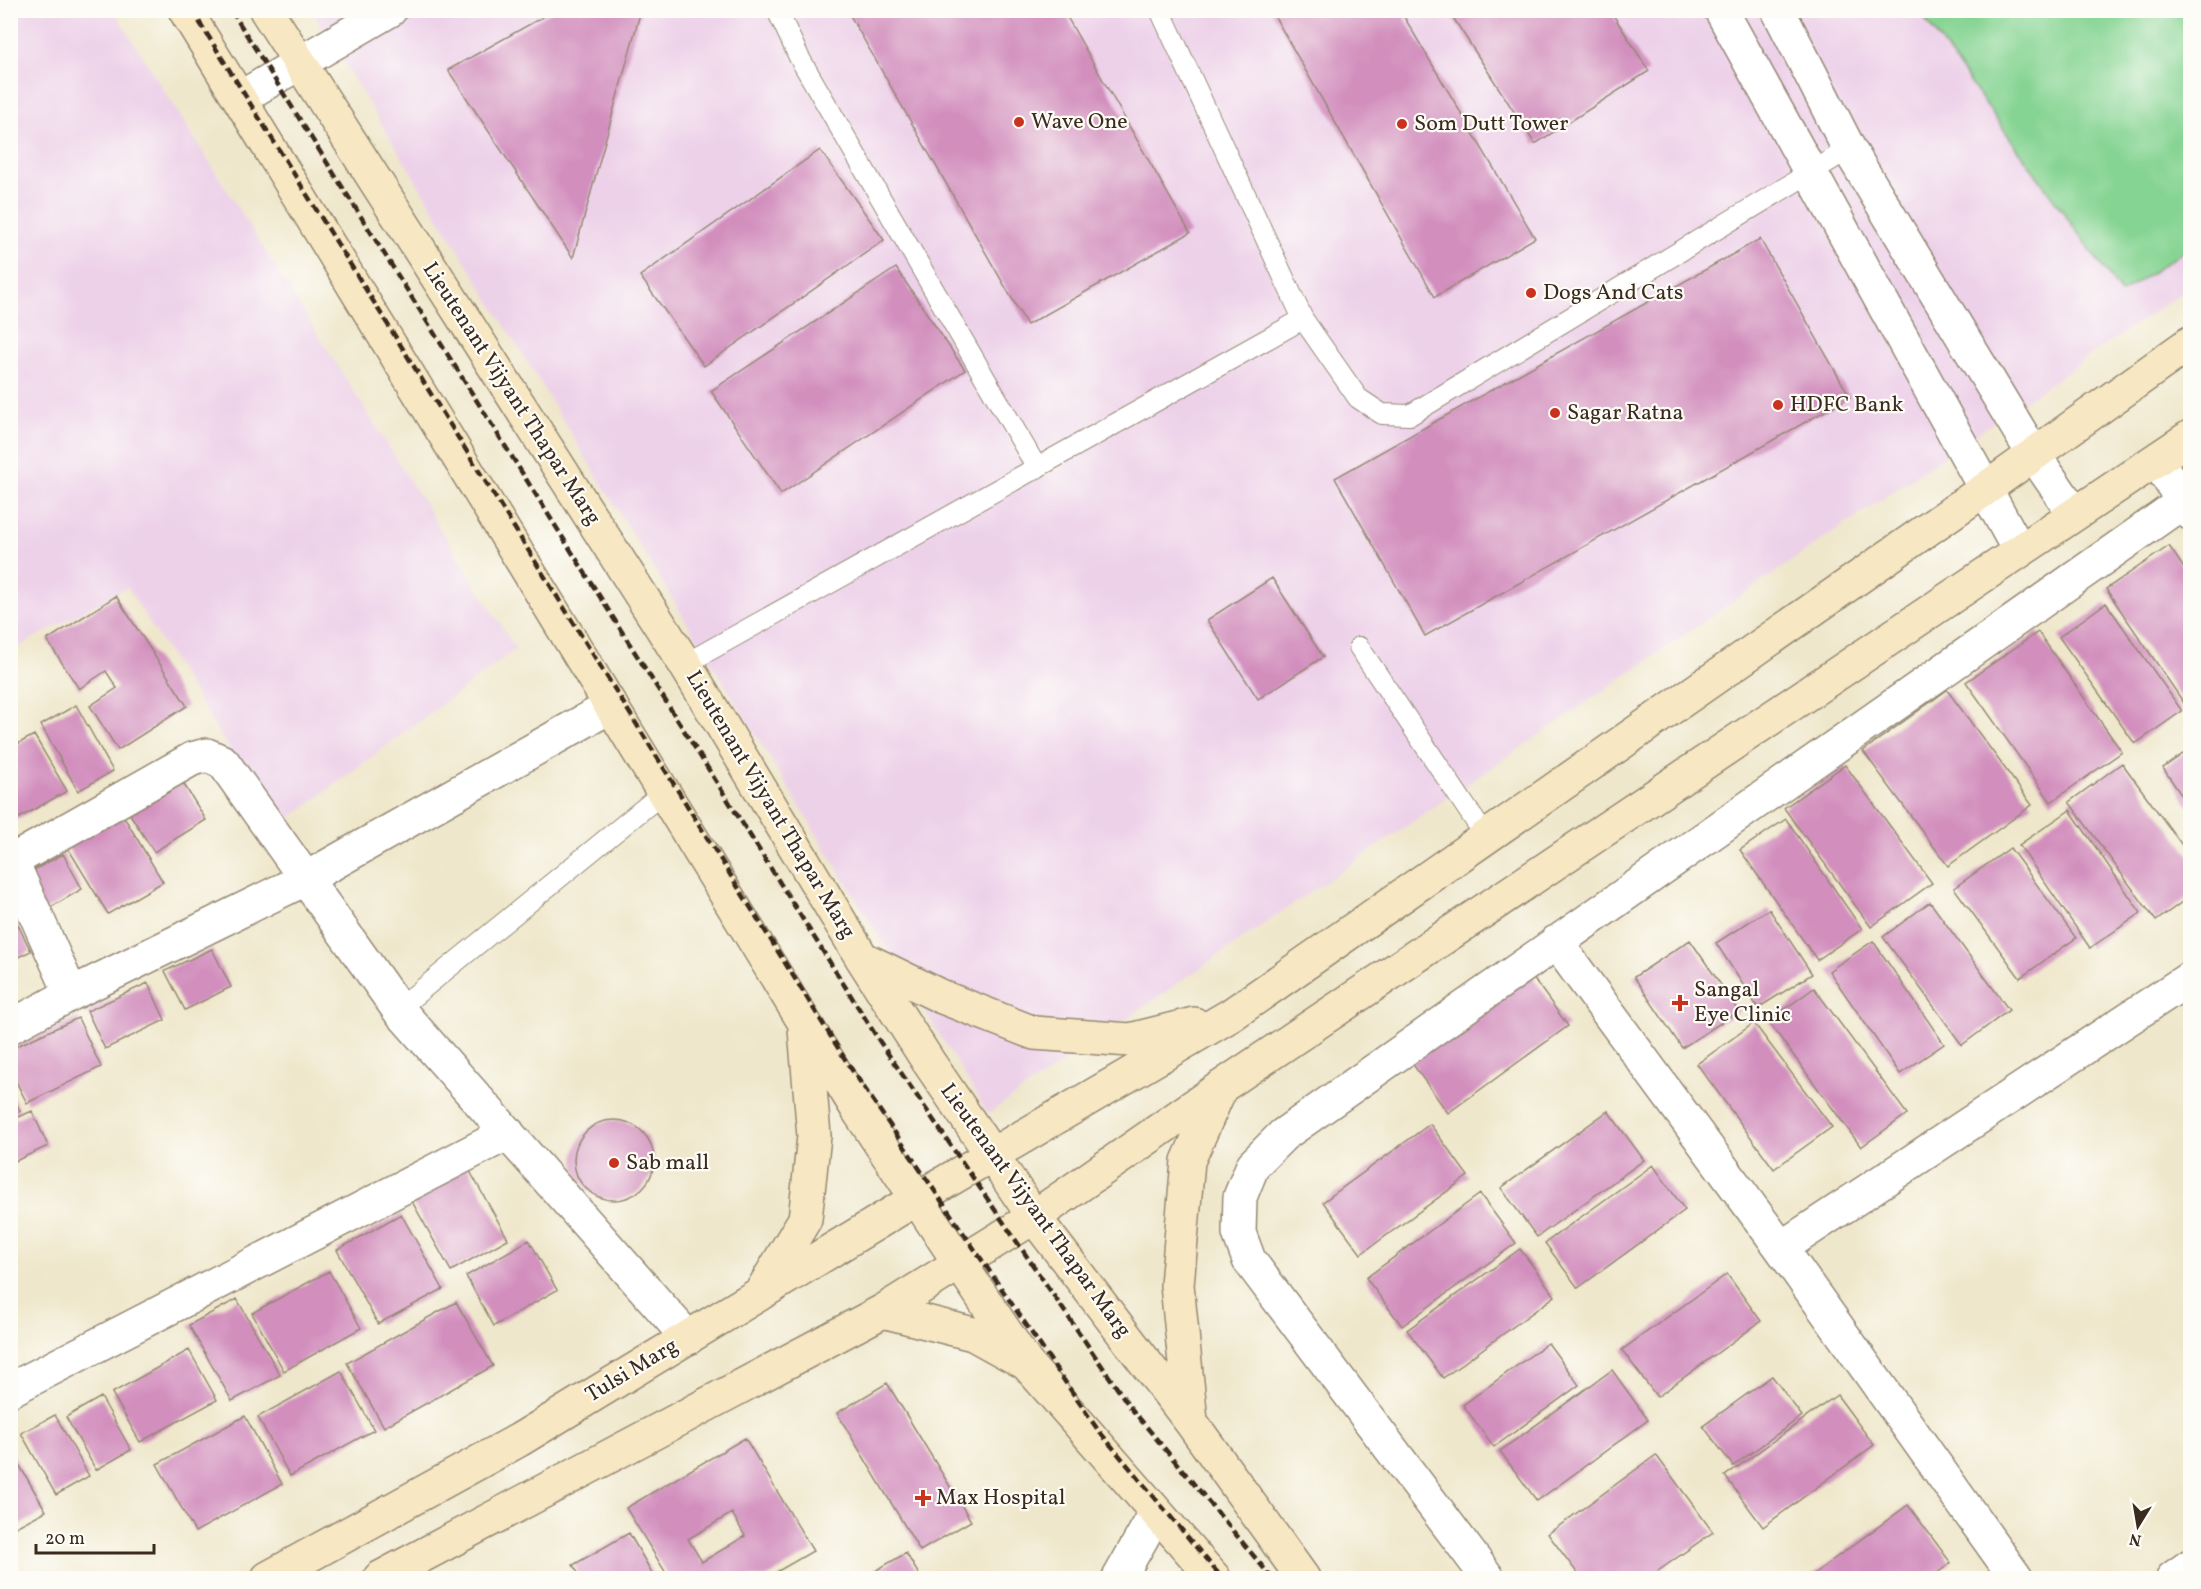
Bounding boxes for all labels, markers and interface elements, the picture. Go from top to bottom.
place label: Wave One [1031,107,1128,138]
place label: Som Dutt Tower [1414,109,1568,140]
marker: Wave One [1012,115,1026,129]
marker: Som Dutt Tower [1395,117,1409,131]
street label: Lieutenant Vijyant Thapar Marg [414,256,608,532]
place label: Dogs And Cats [1543,278,1683,309]
marker: Dogs And Cats [1524,286,1538,300]
place label: HDFC Bank [1790,390,1904,421]
place label: Sagar Ratna [1567,398,1683,429]
marker: HDFC Bank [1771,398,1785,412]
marker: Sagar Ratna [1548,406,1562,420]
street label: Lieutenant Vijyant Thapar Marg [677,665,863,945]
place label: Sangal Eye Clinic [1694,975,1791,1031]
marker: Sangal Eye Clinic [1671,994,1689,1012]
street label: Lieutenant Vijyant Thapar Marg [932,1077,1138,1345]
place label: Sab mall [626,1148,709,1179]
marker: Sab mall [607,1156,621,1170]
street label: Tulsi Marg [580,1331,684,1411]
place label: Max Hospital [936,1483,1065,1514]
marker: Max Hospital [914,1489,932,1507]
north arrow [2108,1496,2168,1556]
scale bar [36,1517,154,1555]
text: 20 m [45,1527,85,1552]
text: N [2127,1527,2143,1551]

